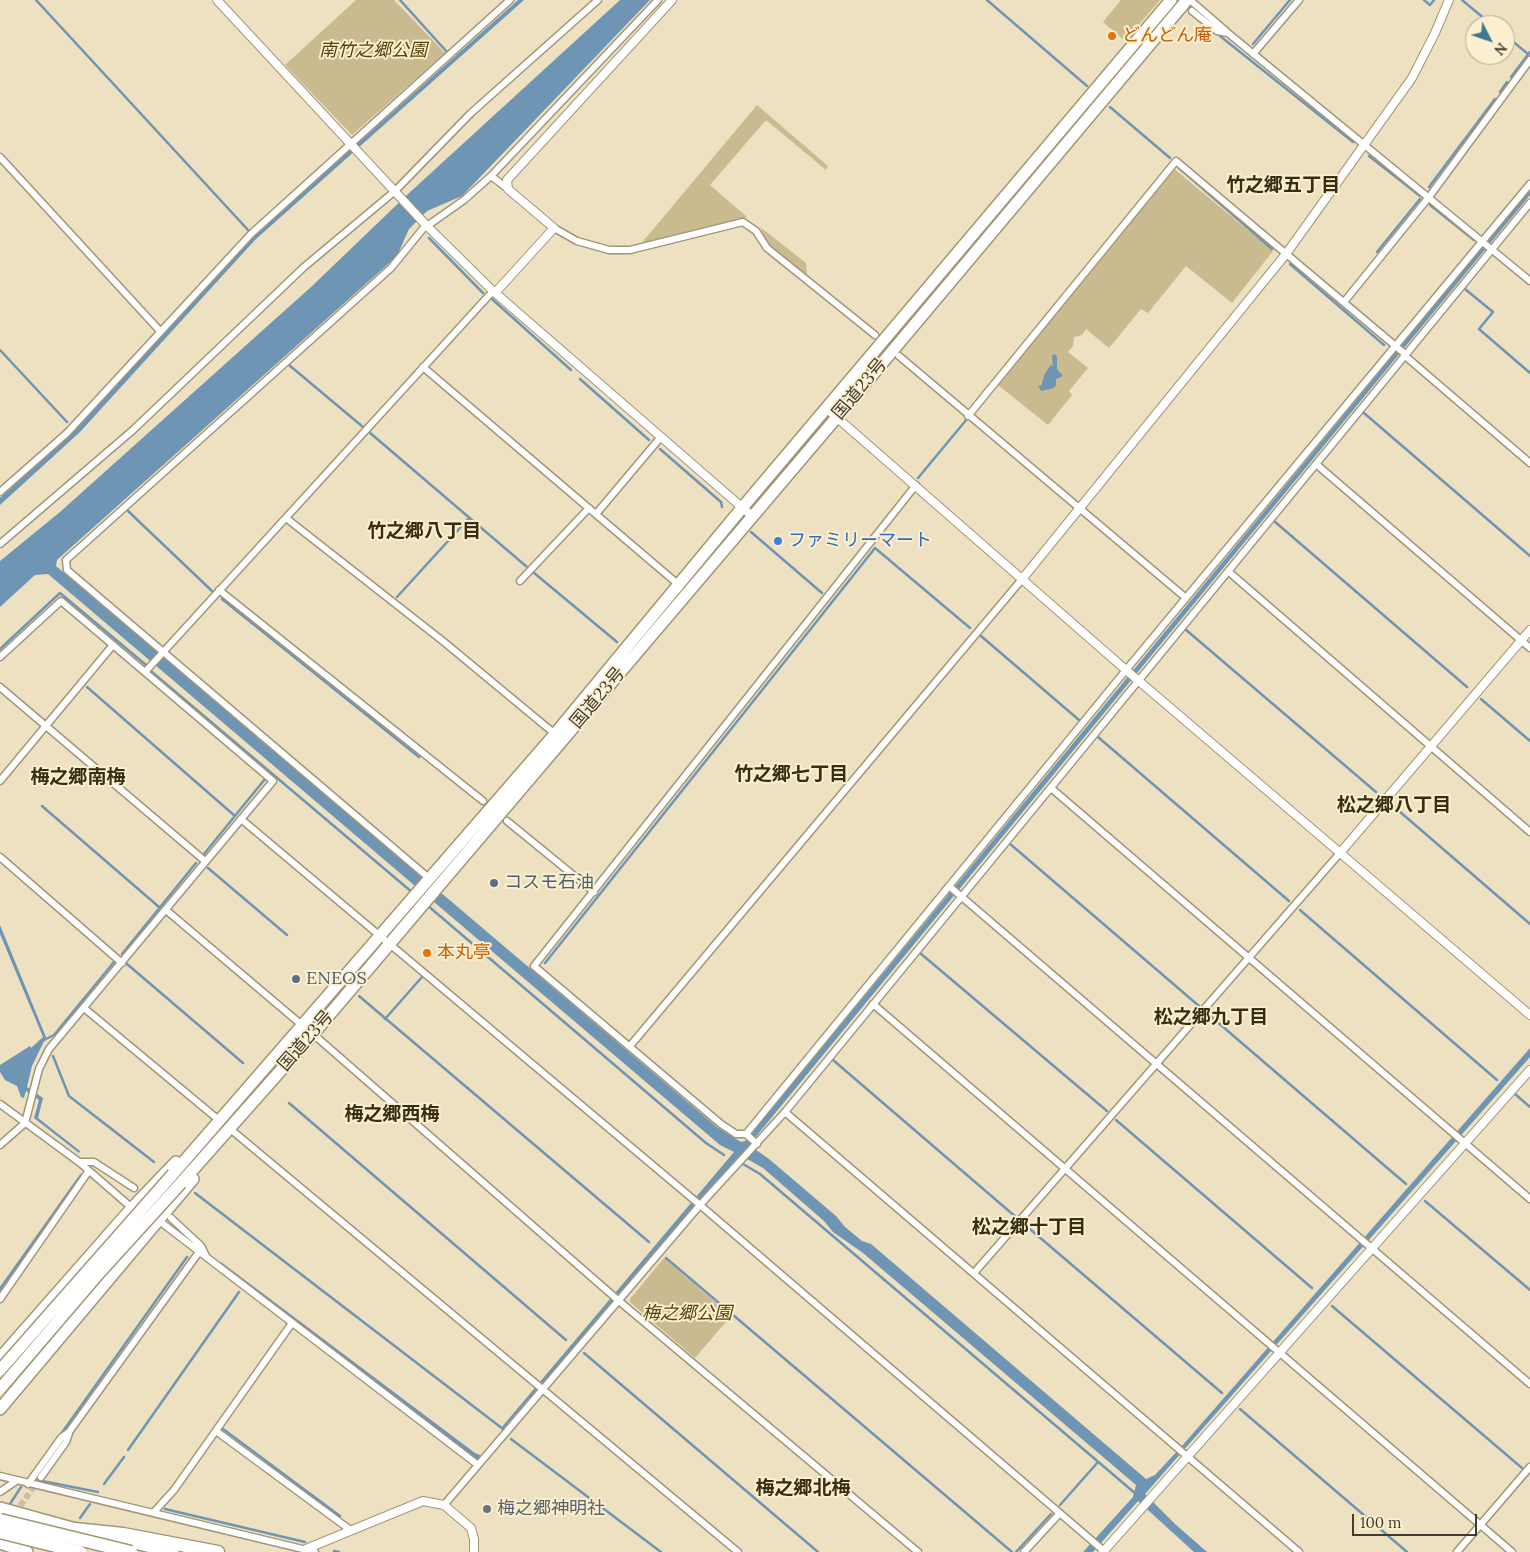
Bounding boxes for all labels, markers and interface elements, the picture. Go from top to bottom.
north arrow [1465,15,1515,65]
place label: どんどん庵 [1122,25,1212,47]
marker: どんどん庵 [1106,30,1118,42]
text: N [1490,39,1511,59]
park label: 南竹之郷公園 [319,40,427,62]
district label: 竹之郷五丁目 [1226,175,1340,197]
street label: 国道23号 [828,354,892,424]
district label: 竹之郷八丁目 [367,521,481,543]
place label: ファミリーマート [788,530,932,552]
marker: ファミリーマート [772,535,784,547]
street label: 国道23号 [566,663,630,733]
district label: 竹之郷七丁目 [734,764,848,786]
district label: 梅之郷南梅 [31,767,125,789]
district label: 松之郷八丁目 [1337,795,1451,817]
place label: コスモ石油 [504,872,594,894]
marker: コスモ石油 [488,877,500,889]
place label: 本丸亭 [437,942,491,964]
marker: 本丸亭 [421,947,433,959]
place label: ENEOS [306,968,367,990]
marker: ENEOS [290,973,302,985]
street label: 国道23号 [274,1006,338,1076]
district label: 松之郷九丁目 [1154,1007,1268,1029]
district label: 梅之郷西梅 [345,1104,439,1126]
district label: 松之郷十丁目 [972,1217,1086,1239]
park label: 梅之郷公園 [642,1303,732,1325]
district label: 梅之郷北梅 [756,1478,850,1500]
place label: 梅之郷神明社 [497,1498,605,1520]
marker: 梅之郷神明社 [481,1503,493,1515]
scale bar [1355,1504,1480,1536]
text: 100 m [1360,1513,1401,1532]

